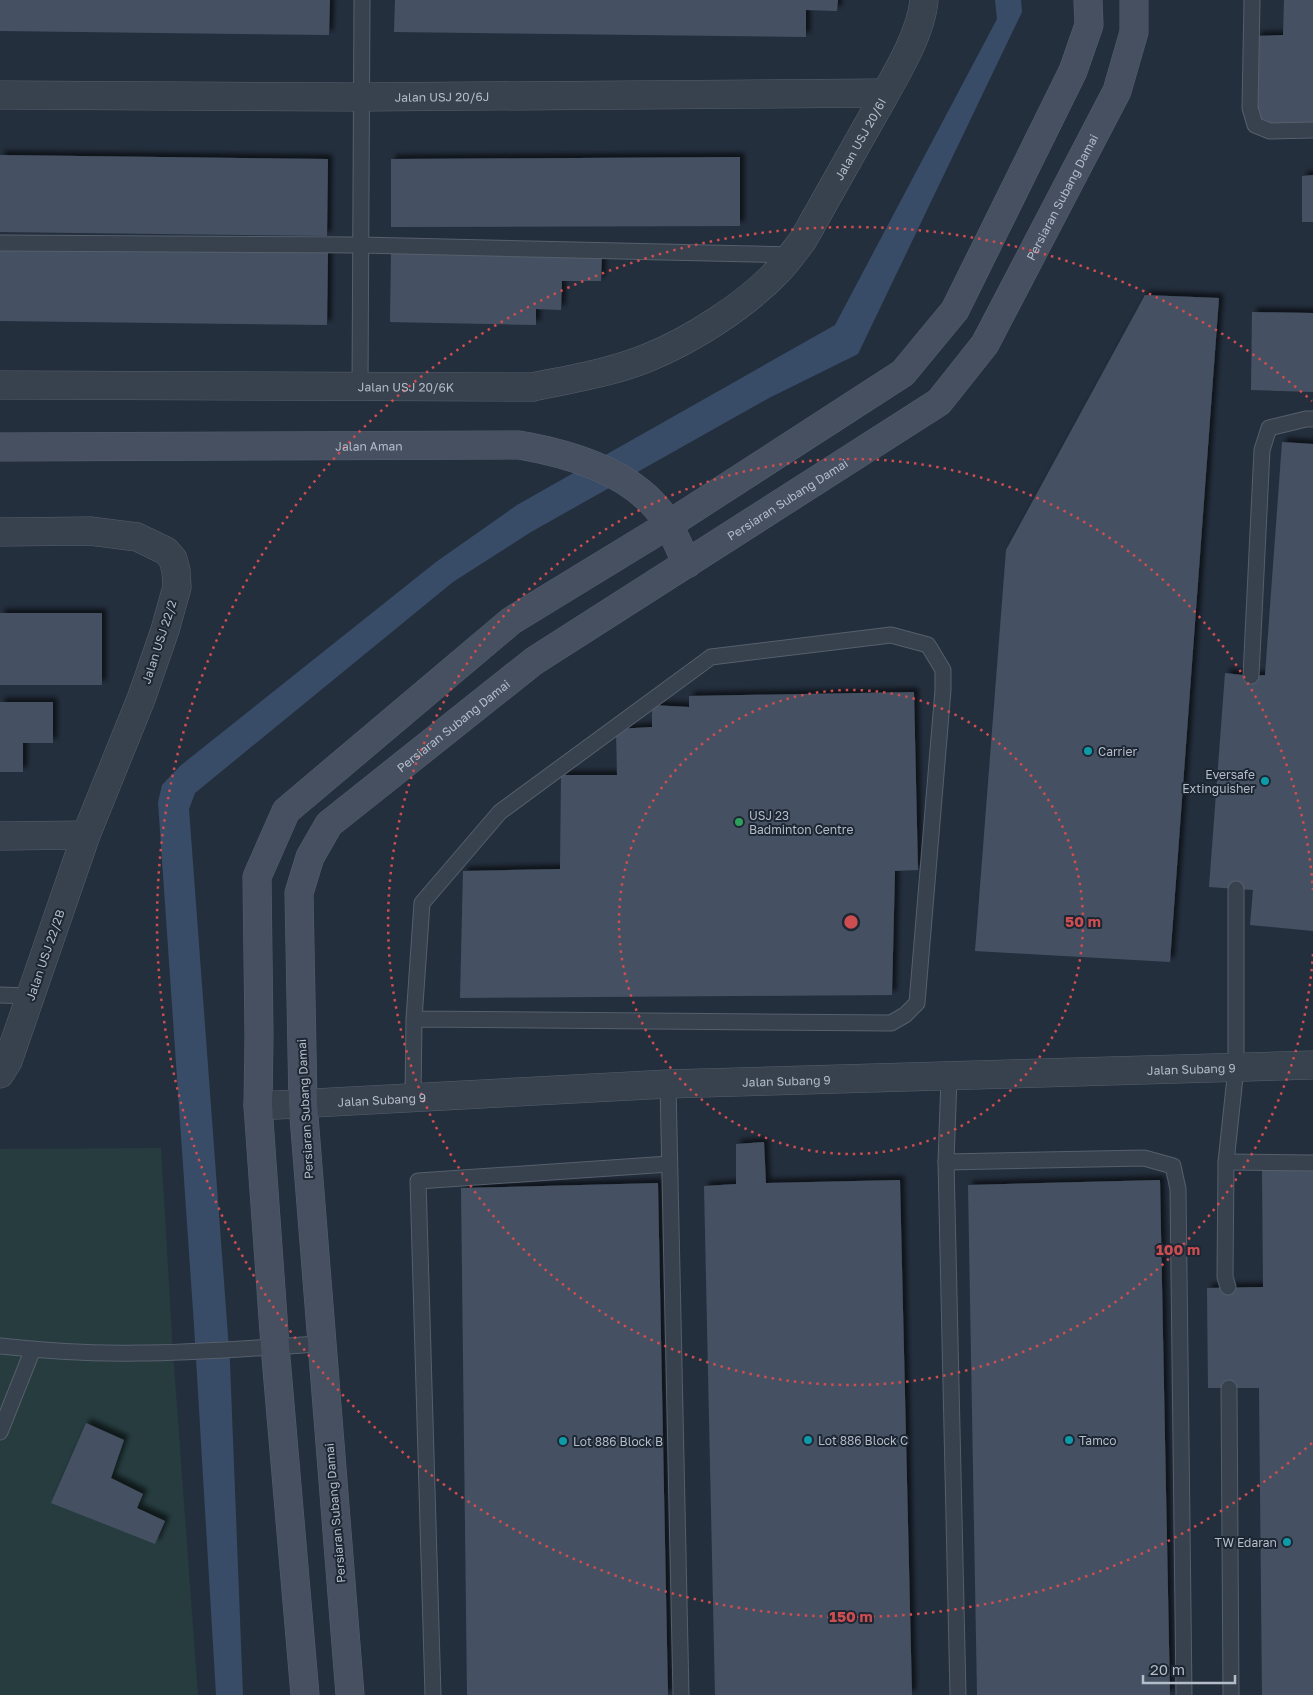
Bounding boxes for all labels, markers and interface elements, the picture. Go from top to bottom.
street label: Jalan USJ 20/6J [395,89,489,104]
street label: Jalan USJ 20/6I [831,95,889,183]
street label: Persiaran Subang Damai [1023,131,1101,263]
street label: Jalan USJ 20/6K [358,379,454,394]
street label: Jalan Aman [335,438,403,453]
street label: Persiaran Subang Damai [724,455,850,543]
street label: Jalan USJ 22/2 [138,598,180,686]
street label: Persiaran Subang Damai [393,676,513,775]
place label: Carrier [1098,744,1137,759]
marker: Carrier [1082,745,1094,757]
place label: Eversafe Extinguisher [1182,767,1255,796]
marker: Eversafe Extinguisher [1259,775,1271,787]
place label: USJ 23 Badminton Centre [749,808,853,837]
marker: USJ 23 Badminton Centre [733,816,745,828]
street label: Jalan USJ 22/2B [22,908,68,1002]
text: 50 m [1065,912,1101,930]
centre of rings [842,913,860,931]
street label: Persiaran Subang Damai [294,1039,316,1179]
street label: Jalan Subang 9 [1147,1060,1236,1077]
street label: Jalan Subang 9 [742,1072,831,1089]
street label: Jalan Subang 9 [337,1089,426,1109]
text: 100 m [1156,1240,1200,1258]
place label: Lot 886 Block C [818,1433,908,1448]
place label: Tamco [1079,1433,1117,1448]
place label: Lot 886 Block B [573,1434,663,1449]
marker: Lot 886 Block C [802,1434,814,1446]
marker: Tamco [1063,1434,1075,1446]
marker: Lot 886 Block B [557,1435,569,1447]
street label: Persiaran Subang Damai [321,1443,349,1583]
place label: TW Edaran [1215,1535,1277,1550]
marker: TW Edaran [1281,1536,1293,1548]
text: 150 m [829,1607,873,1625]
scale bar [1143,1652,1236,1684]
text: 20 m [1150,1660,1185,1678]

